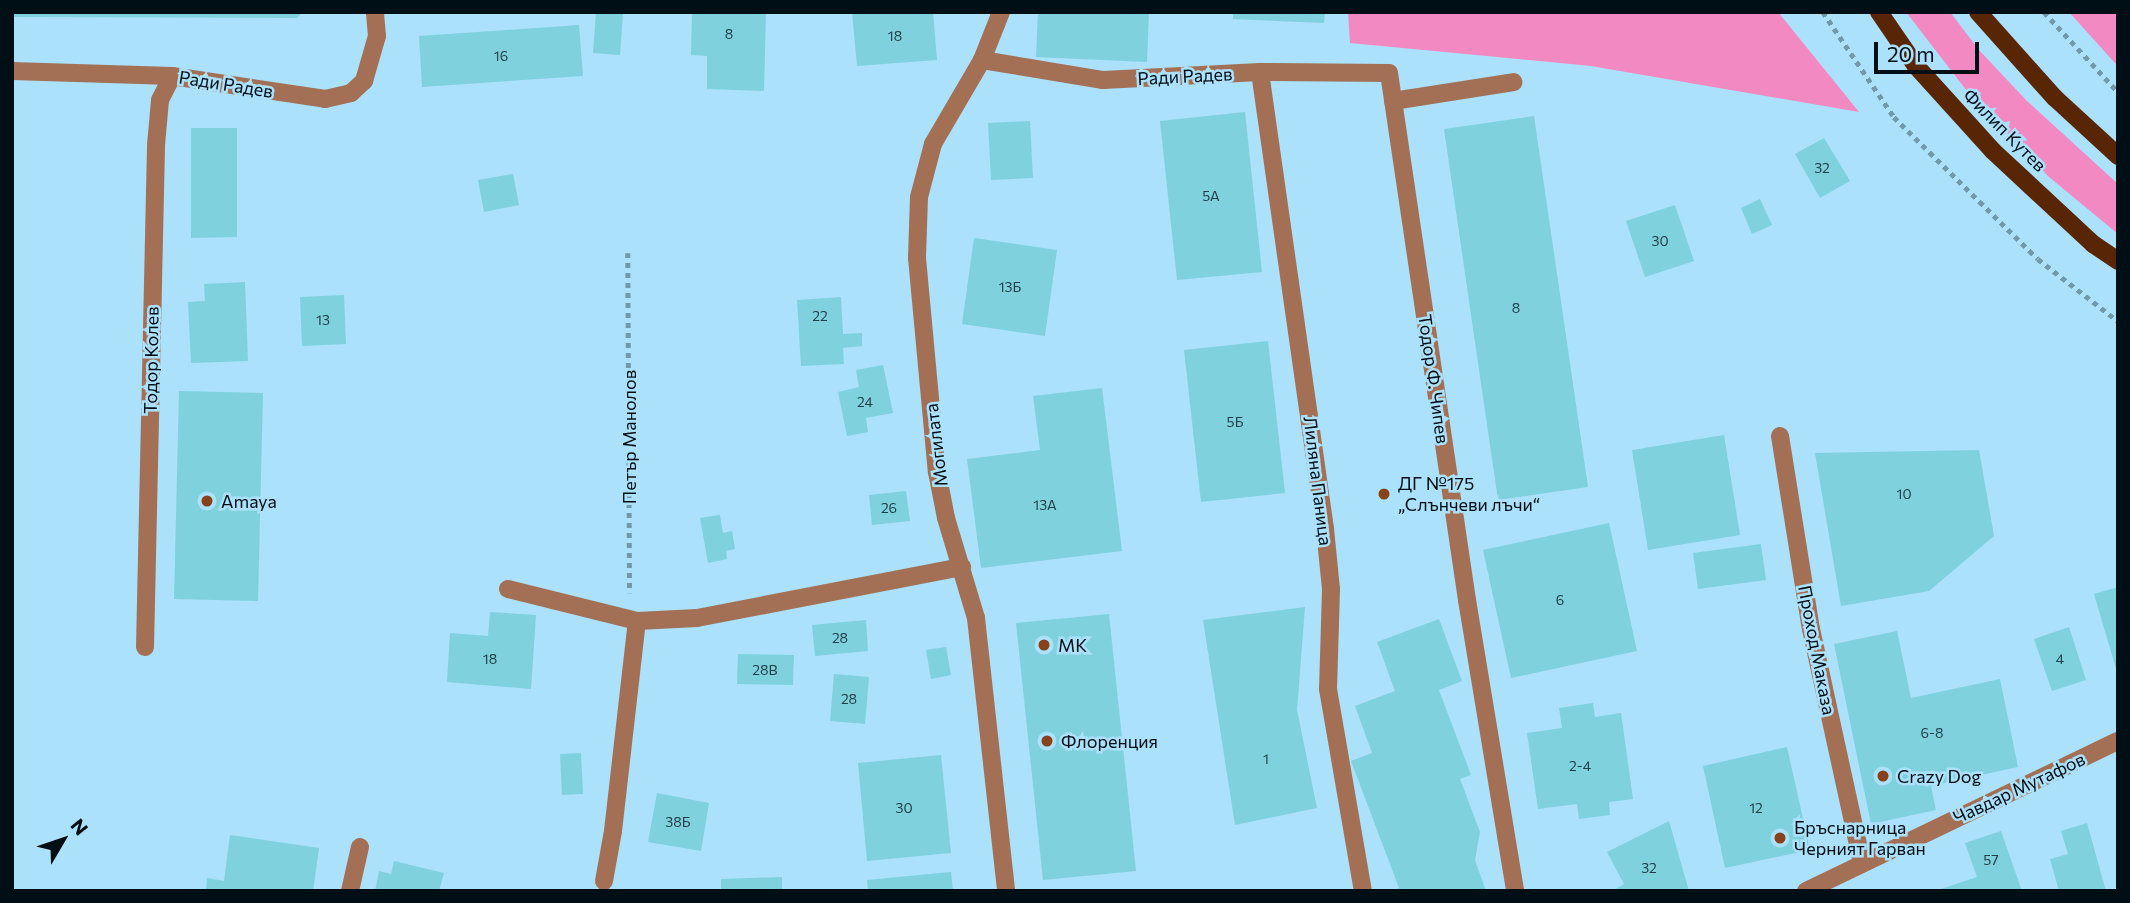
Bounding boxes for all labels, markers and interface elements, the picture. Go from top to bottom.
house number: 8 [725,26,733,42]
house number: 18 [888,28,902,44]
scale bar [1878,28,1983,72]
text: 20 m [1887,41,1935,66]
house number: 16 [494,48,508,64]
street label: Ради Радев [1137,63,1233,89]
street label: Ради Радев [177,66,275,102]
street label: Филип Кутев [1959,84,2051,176]
house number: 32 [1814,160,1830,176]
house number: 5А [1202,188,1220,204]
house number: 30 [1651,233,1669,249]
house number: 13Б [999,279,1021,295]
house number: 8 [1512,300,1520,316]
street label: Тодор Колев [139,306,163,414]
house number: 22 [812,308,828,324]
house number: 13 [316,312,330,328]
street label: Тодор Ф. Чипев [1414,313,1454,445]
street label: Петър Манолов [618,370,640,504]
house number: 24 [857,394,873,410]
street label: Могилата [920,402,952,488]
house number: 5Б [1227,414,1243,430]
street label: Лиляна Паница [1299,415,1337,547]
place label: ДГ №175 „Слънчеви лъчи“ [1398,473,1540,516]
marker: ДГ №175 „Слънчеви лъчи“ [1376,486,1392,502]
house number: 10 [1896,486,1912,502]
place label: Amaya [221,490,277,512]
marker: Amaya [199,493,215,509]
house number: 13А [1033,497,1057,513]
house number: 26 [881,500,897,516]
street label: Проход Маказа [1794,583,1840,717]
house number: 6 [1556,592,1564,608]
house number: 28 [832,630,848,646]
place label: MK [1058,634,1087,656]
marker: MK [1036,637,1052,653]
house number: 18 [483,651,497,667]
house number: 4 [2056,651,2064,667]
house number: 28В [752,662,778,678]
house number: 28 [841,691,857,707]
house number: 6-8 [1921,725,1943,741]
place label: Флоренция [1061,730,1158,752]
marker: Флоренция [1039,733,1055,749]
street label: Чавдар Мутафов [1950,748,2088,828]
house number: 1 [1263,751,1269,767]
house number: 2-4 [1569,758,1591,774]
place label: Crazy Dog [1897,765,1981,787]
marker: Crazy Dog [1875,768,1891,784]
house number: 30 [895,800,913,816]
house number: 12 [1749,800,1763,816]
north arrow [28,805,98,875]
text: N [66,814,93,839]
house number: 38Б [665,814,691,830]
place label: Бръснарница Черният Гарван [1794,817,1926,860]
marker: Бръснарница Черният Гарван [1772,830,1788,846]
house number: 57 [1983,852,1999,868]
house number: 32 [1641,860,1657,876]

